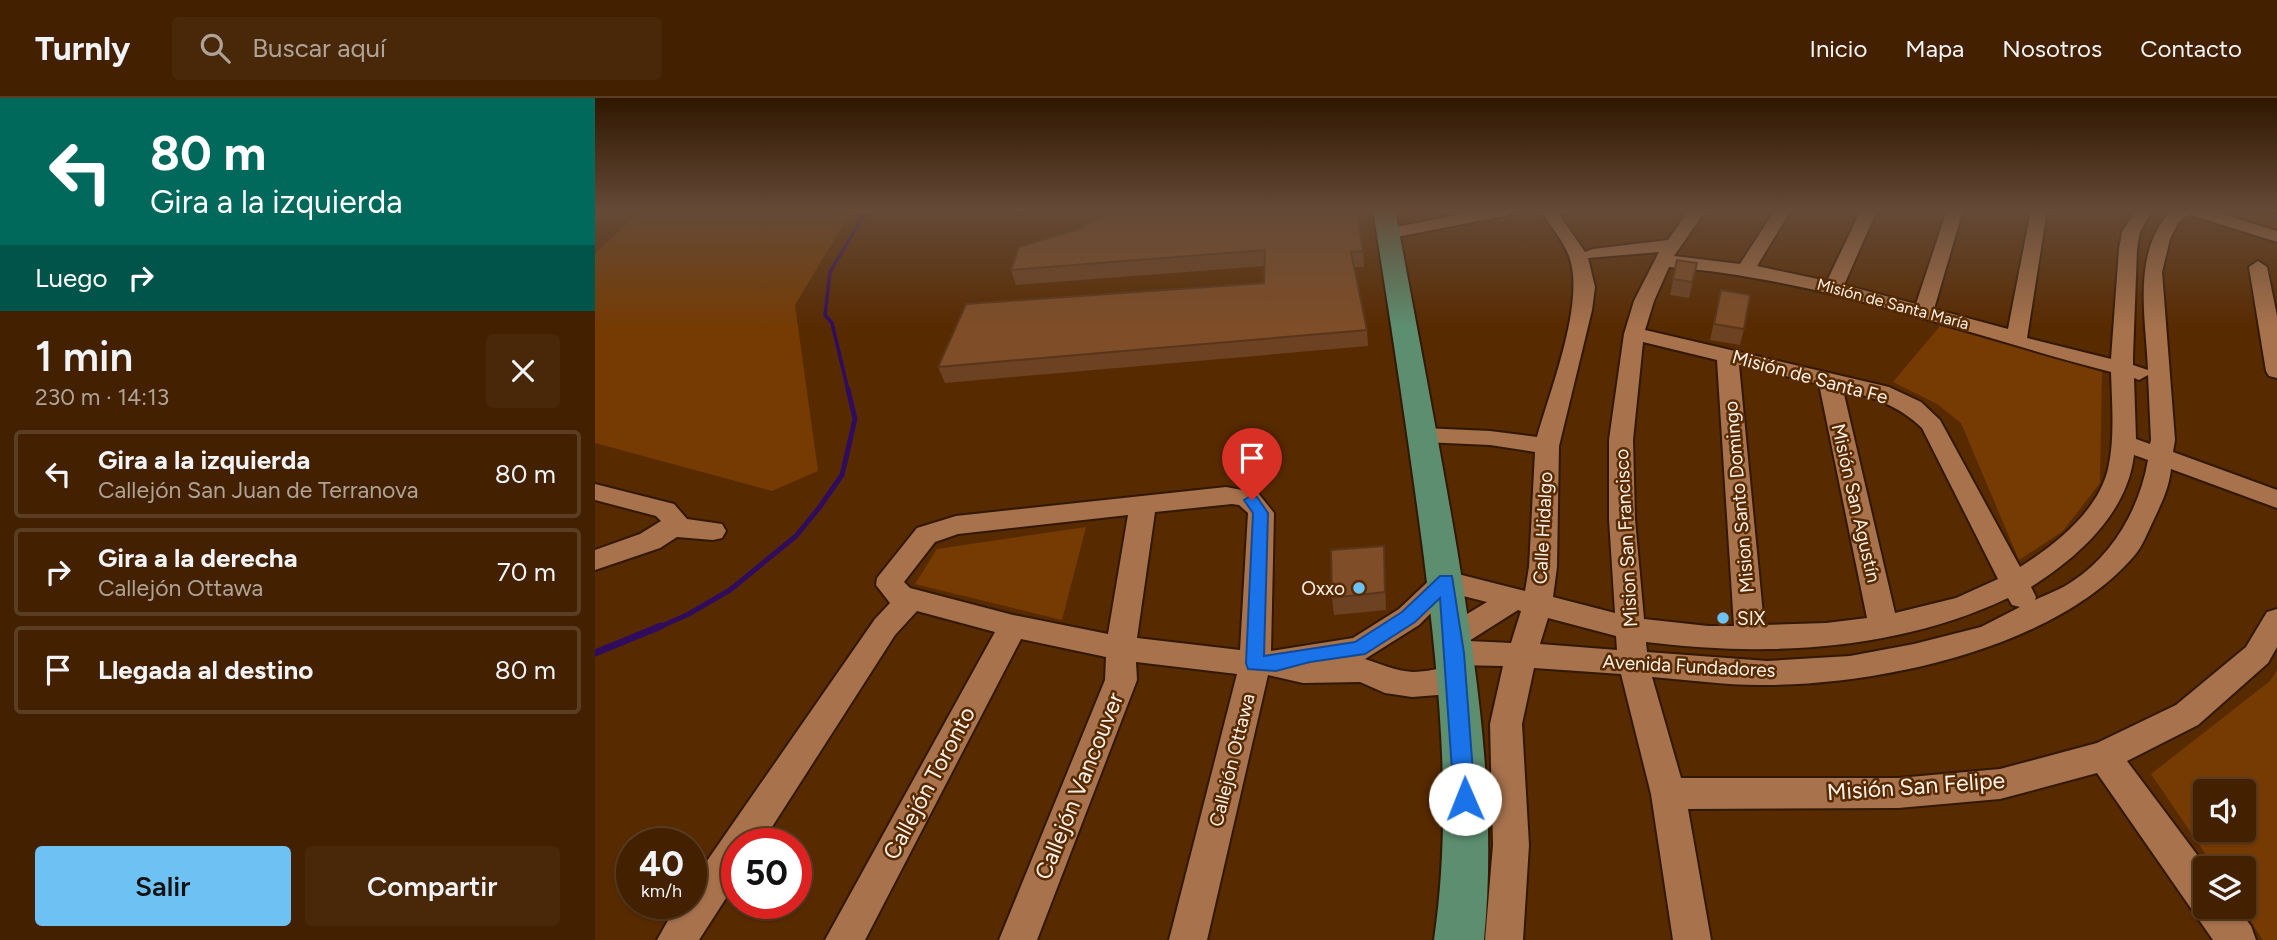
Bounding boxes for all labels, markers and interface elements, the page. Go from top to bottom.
search box [172,17,662,80]
text: Turnly [35,29,130,68]
icon: search [196,29,234,67]
text: Buscar aquí [252,32,386,64]
text: Inicio [1809,34,1867,63]
text: Mapa [1905,34,1964,63]
text: Nosotros [2002,34,2102,63]
text: Contacto [2140,34,2242,63]
text: 80 m [150,123,266,182]
icon: left [35,126,126,217]
text: Gira a la izquierda [150,183,403,221]
icon: right [122,259,160,297]
text: Luego [35,262,108,294]
street label: Misión de Santa María [1815,275,1971,333]
text: 1 min [35,331,133,382]
button: close [486,334,560,408]
street label: Misión de Santa Fe [1730,345,1890,409]
text: 230 m · 14:13 [35,383,169,411]
street label: Mision Santo Domingo [1719,400,1759,594]
street label: Misión San Agustín [1827,421,1885,585]
pin [1222,428,1282,500]
icon: arrive [1233,439,1271,477]
text: Gira a la izquierda [98,444,310,476]
street label: Mision San Francisco [1610,448,1642,628]
icon: left [39,455,77,493]
text: 80 m [495,458,556,490]
street label: Calle Hidalgo [1529,471,1557,585]
text: Callejón San Juan de Terranova [98,476,418,504]
text: Gira a la derecha [98,542,298,574]
icon: right [39,553,77,591]
text: 70 m [497,556,556,588]
text: Callejón Ottawa [98,574,263,602]
place label: Oxxo [1301,577,1345,600]
marker: Oxxo [1351,580,1367,596]
place label: SIX [1737,607,1766,630]
marker: SIX [1715,610,1731,626]
street label: Avenida Fundadores [1602,650,1776,682]
icon: arrive [39,651,77,689]
text: Llegada al destino [98,654,313,686]
text: 80 m [495,654,556,686]
street label: Callejón Vancouver [1029,688,1129,884]
street label: Callejón Ottawa [1204,691,1260,829]
street label: Callejón Toronto [877,702,981,864]
position arrow [1428,762,1502,836]
street label: Misión San Felipe [1826,766,2006,806]
map controls [2193,779,2256,919]
button: sound [2193,779,2256,842]
speed limit sign: 50 [721,828,812,919]
text: 40 [639,843,684,885]
button: Salir [35,846,291,926]
button: Compartir [305,846,560,926]
button: layers [2193,856,2256,919]
text: km/h [641,880,682,902]

